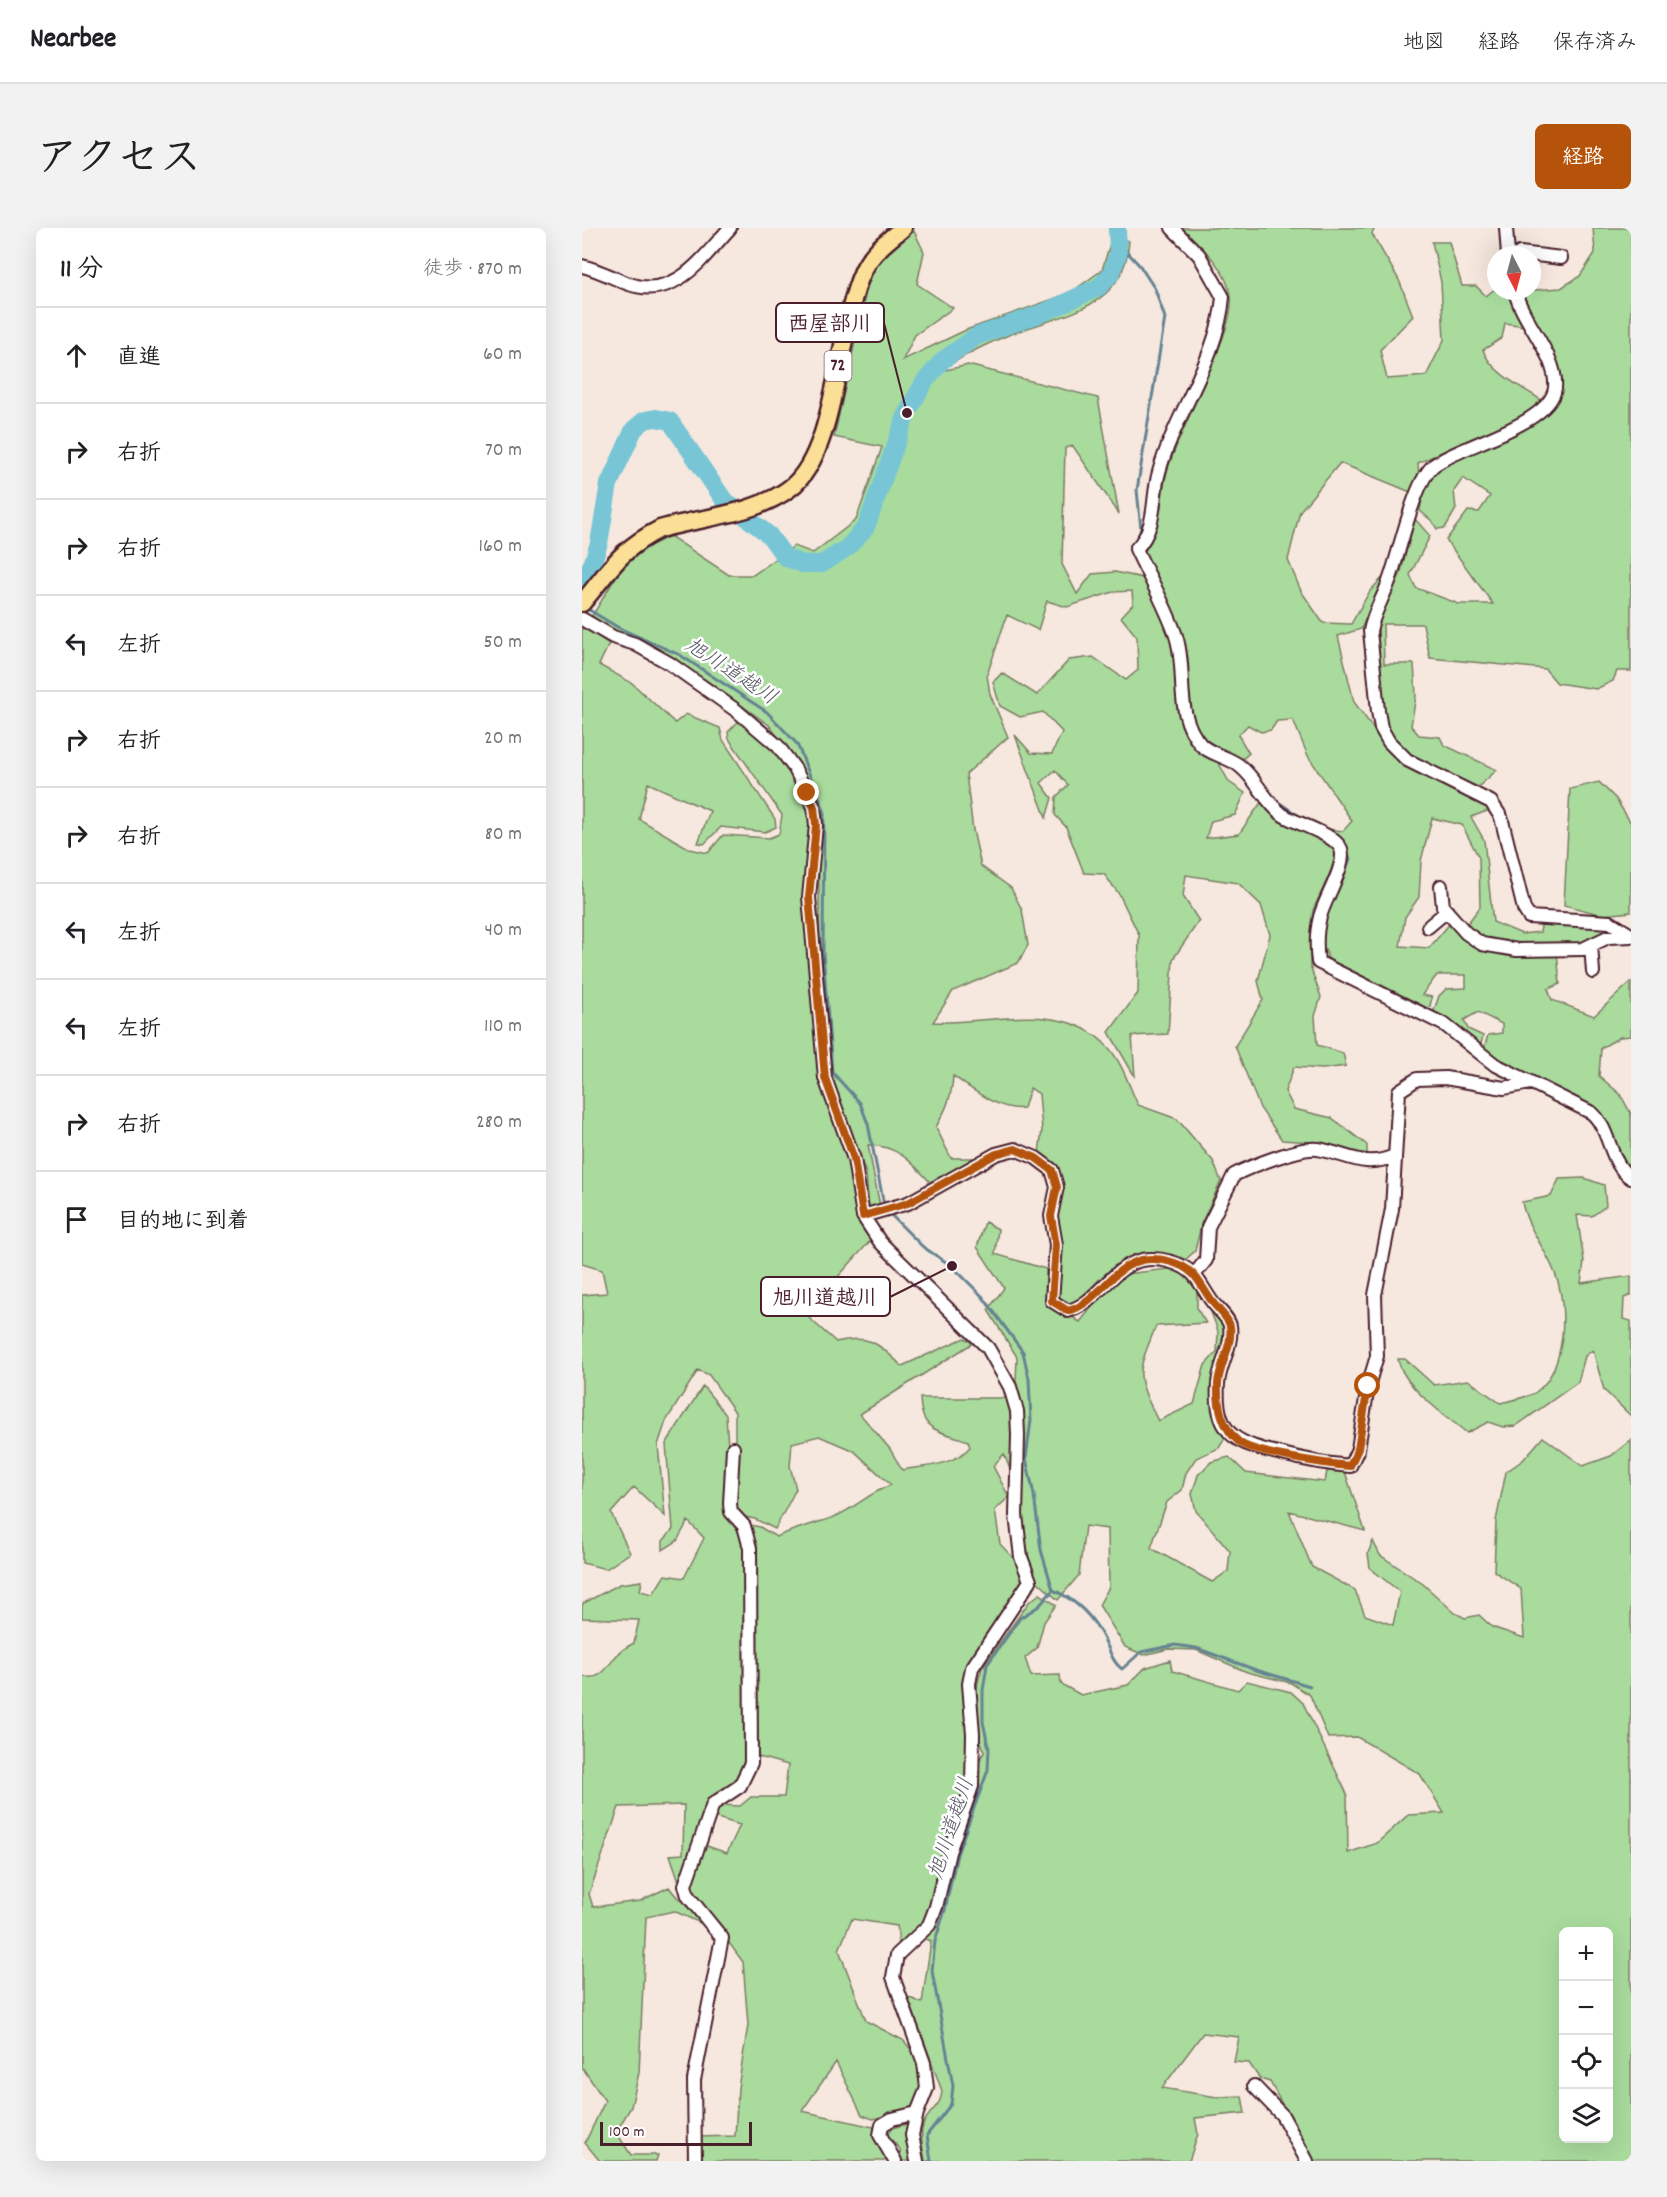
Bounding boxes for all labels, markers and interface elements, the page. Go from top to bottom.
text: Nearbee [30,21,116,61]
text: 地図 [1403,29,1445,59]
text: 経路 [1478,29,1520,59]
text: 保存済み [1553,29,1637,59]
button: 経路 [1535,124,1631,189]
text: アクセス [36,132,201,192]
north arrow [1487,246,1541,300]
text: 11 分 [60,252,103,289]
text: 徒歩 · 870 m [423,256,522,284]
callout: 西屋部川 [776,303,884,342]
text: 西屋部川 [788,311,872,341]
icon: ahead [60,339,93,372]
text: 60 m [483,341,522,369]
text: 直進 [117,343,161,374]
road number: 72 [824,351,852,381]
icon: right [60,435,93,468]
text: 70 m [485,437,522,465]
text: 右折 [117,439,161,470]
icon: right [60,531,93,564]
text: 160 m [479,533,522,561]
text: 右折 [117,535,161,566]
icon: left [60,627,93,660]
text: 50 m [484,629,522,657]
text: 左折 [117,631,161,662]
water label: 旭川道越川 [678,632,782,714]
icon: right [60,723,93,756]
text: 20 m [484,725,522,753]
text: 右折 [117,727,161,758]
route end [793,779,819,805]
icon: right [60,819,93,852]
text: 80 m [485,821,522,849]
text: 右折 [117,823,161,854]
icon: left [60,915,93,948]
text: 40 m [484,917,522,945]
text: 左折 [117,919,161,950]
icon: left [60,1011,93,1044]
text: 110 m [484,1013,522,1041]
text: 左折 [117,1015,161,1046]
icon: right [60,1107,93,1140]
text: 280 m [476,1109,522,1137]
text: 右折 [117,1111,161,1142]
icon: arrive [60,1203,93,1236]
text: 目的地に到着 [117,1207,249,1238]
callout: 旭川道越川 [761,1277,890,1316]
text: 旭川道越川 [773,1285,878,1315]
route start [1354,1372,1380,1398]
water label: 旭川道越川 [923,1774,983,1884]
map controls [1559,1927,1613,2143]
button: + [1559,1927,1613,1981]
button: − [1559,1981,1613,2035]
button: locate [1559,2035,1613,2089]
button: layers [1559,2089,1613,2143]
scale bar [600,2119,752,2146]
text: 100 m [609,2121,645,2144]

